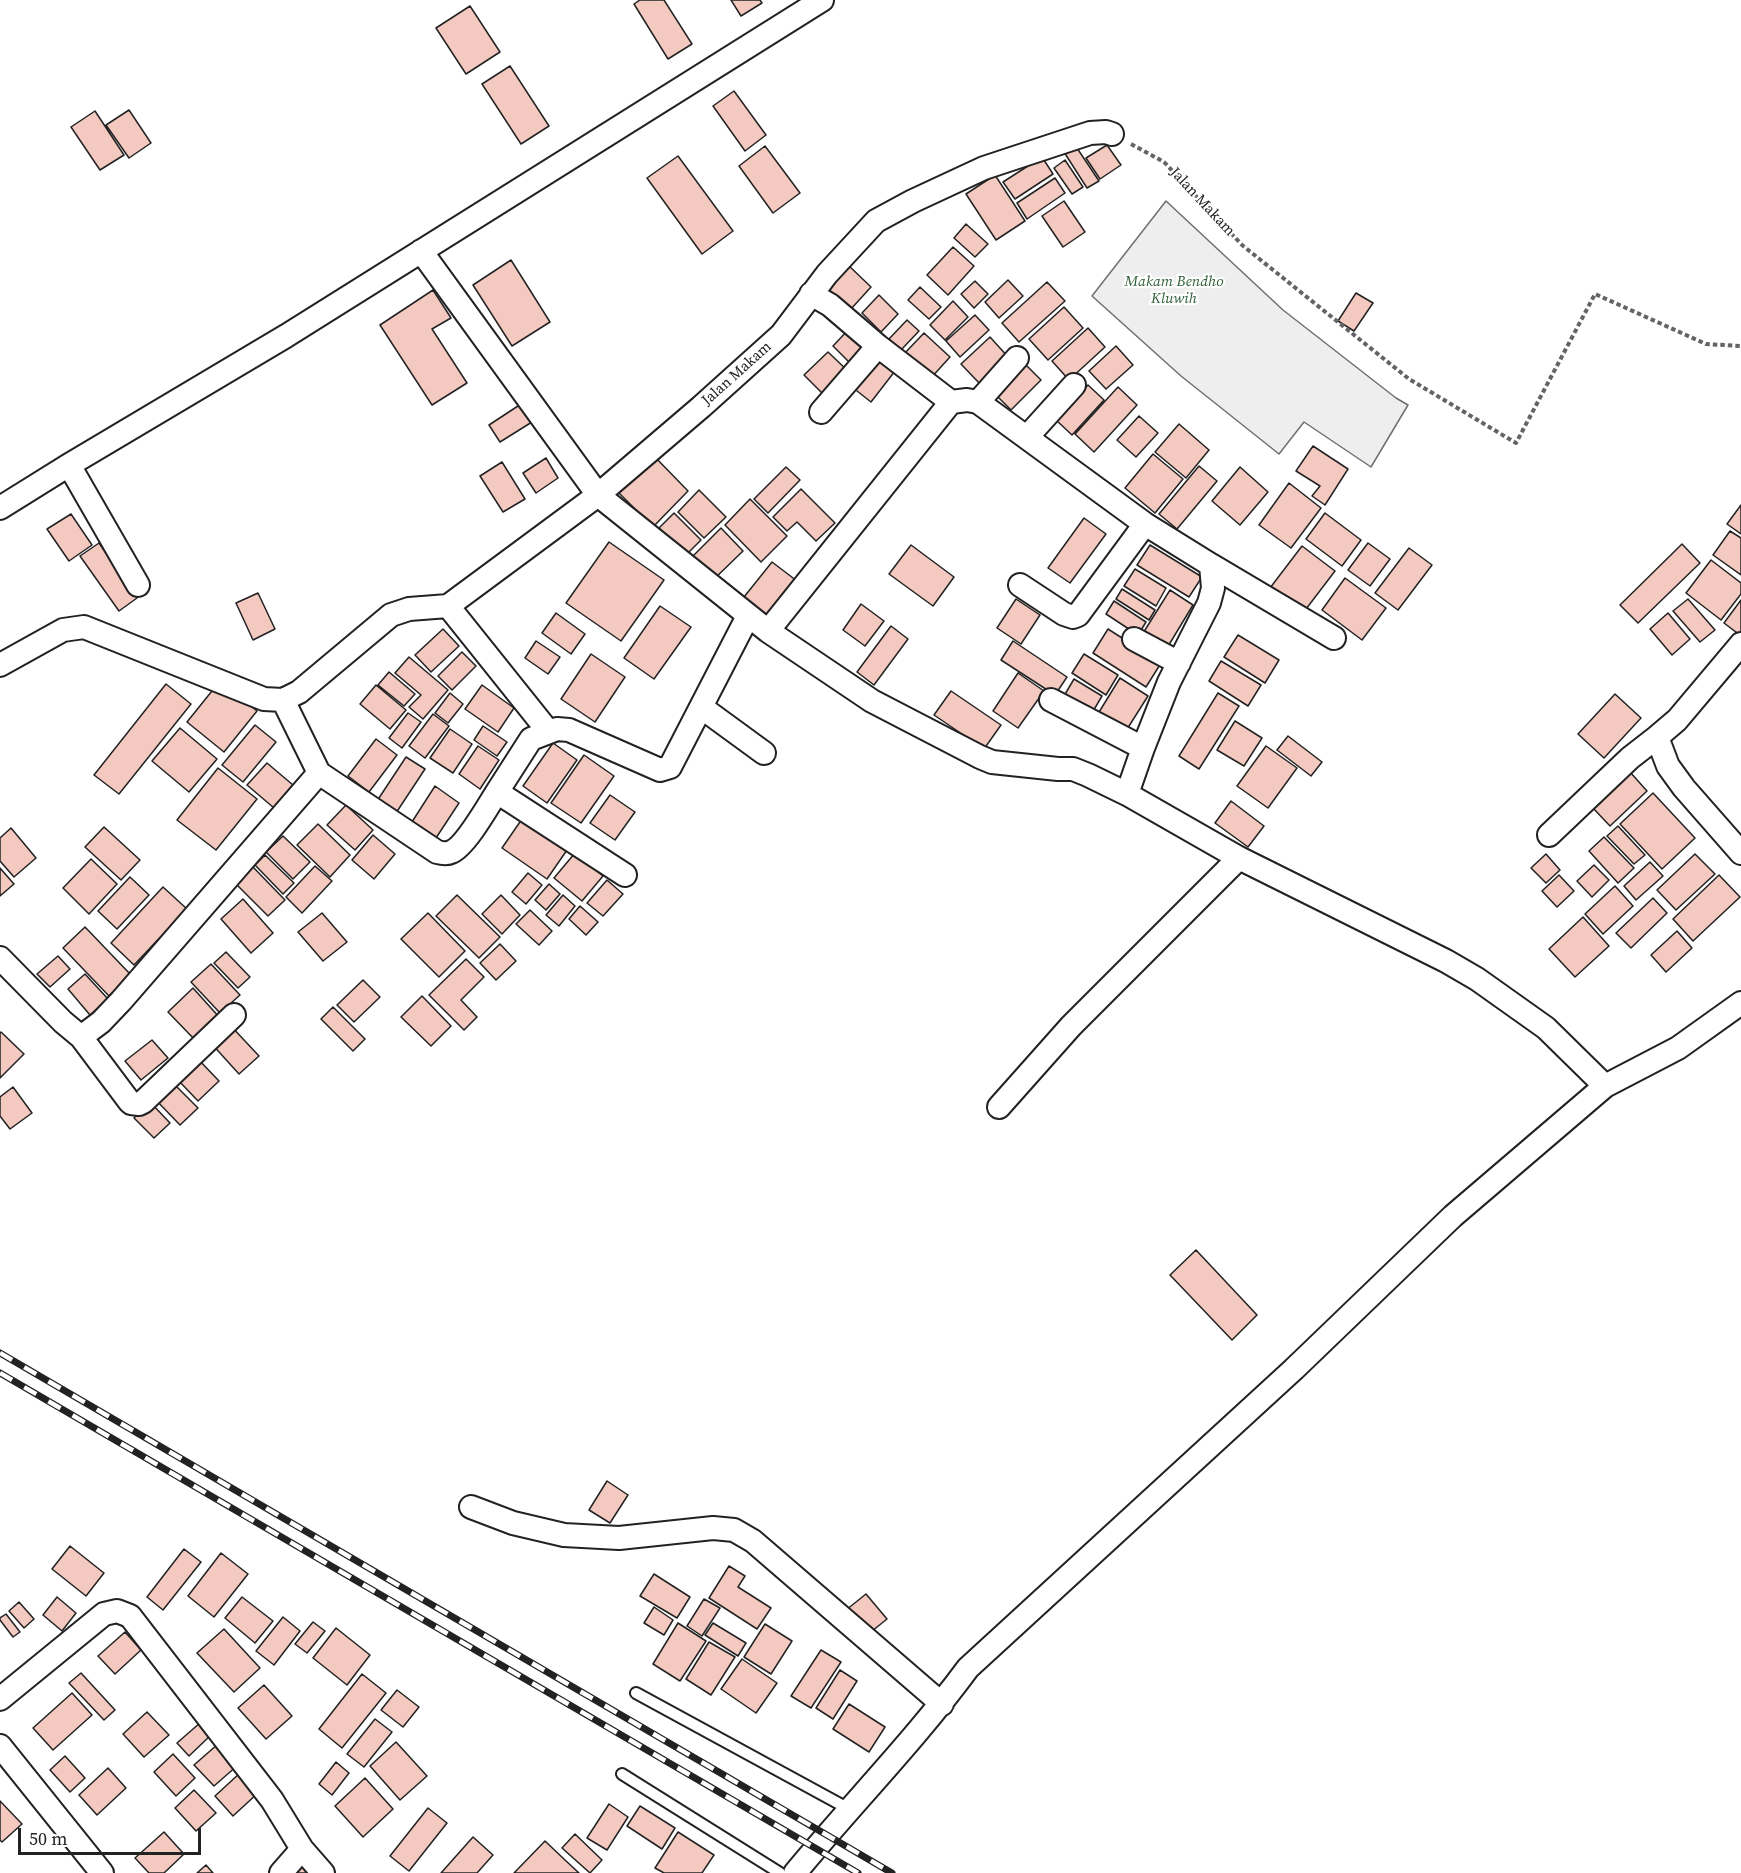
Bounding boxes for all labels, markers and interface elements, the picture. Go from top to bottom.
street label: Jalan Makam [1166,164,1238,240]
park label: Makam Bendho Kluwih [1124,273,1224,308]
street label: Jalan Makam [698,338,776,410]
scale bar [21,1816,204,1854]
text: 50 m [29,1826,67,1851]

